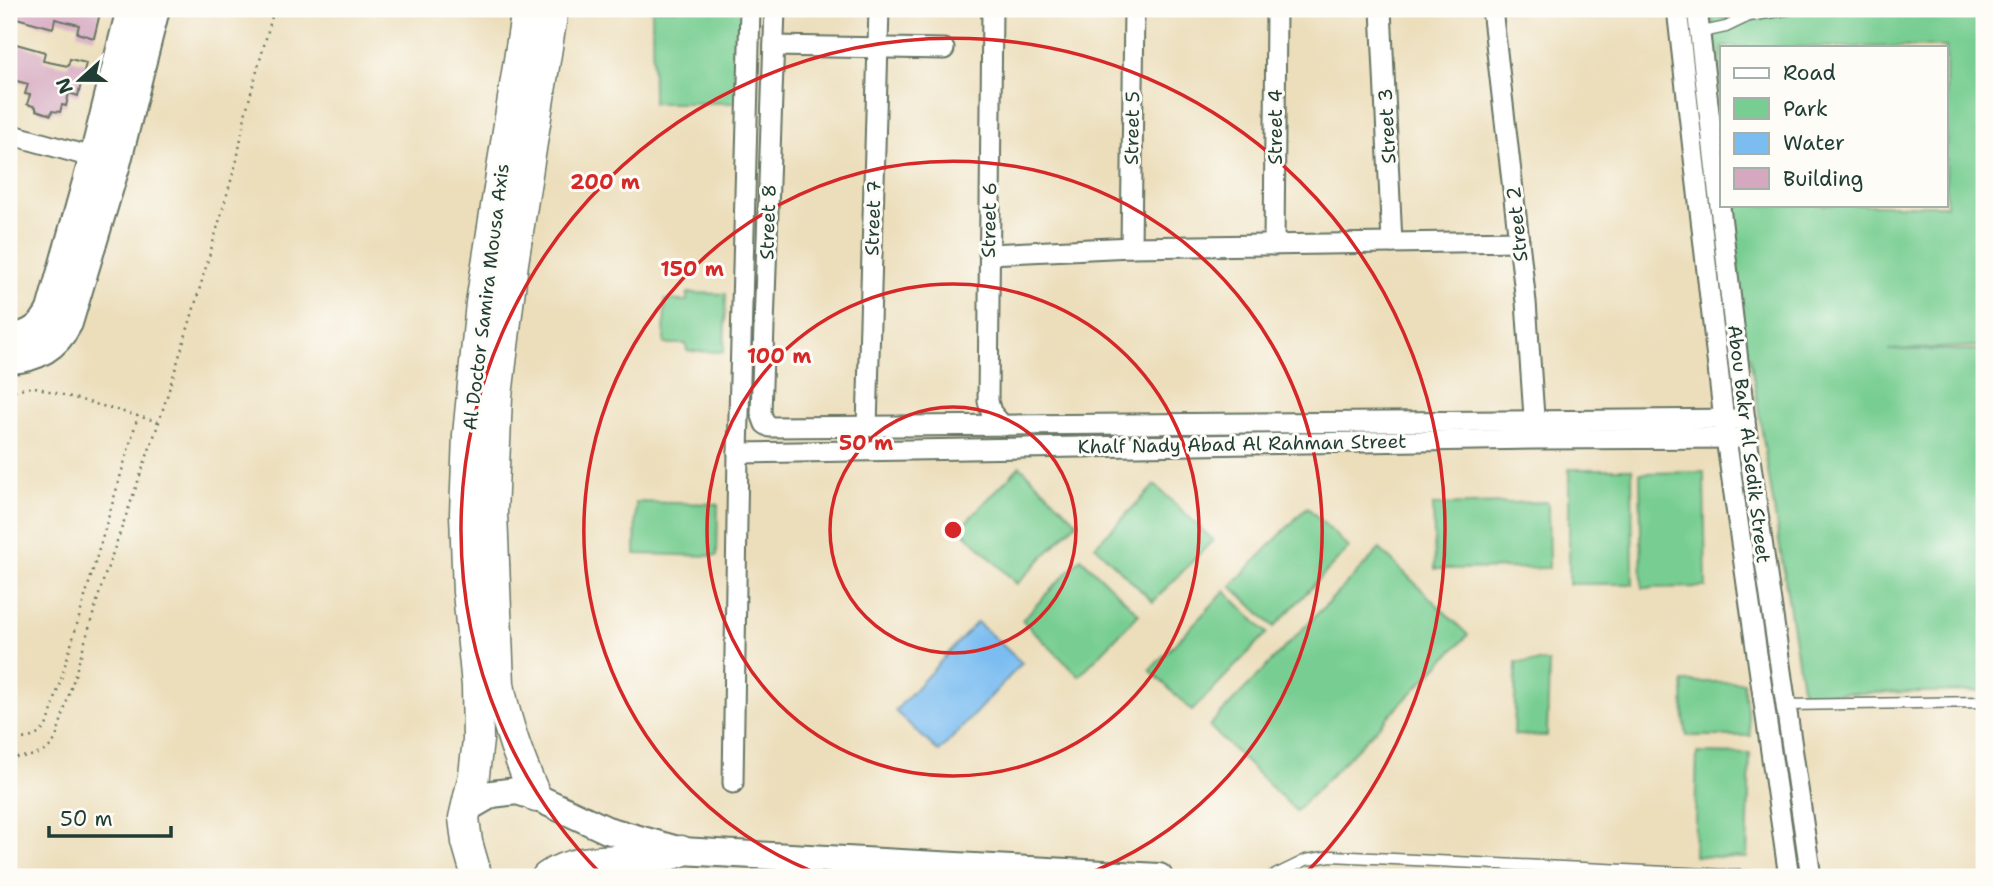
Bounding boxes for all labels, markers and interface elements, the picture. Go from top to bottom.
north arrow [46,46,116,116]
legend [1720,46,1948,206]
text: Road [1783,59,1836,87]
text: N [50,74,79,97]
street label: Street 3 [1373,88,1401,164]
street label: Street 4 [1263,89,1288,165]
street label: Street 5 [1119,91,1145,165]
text: Park [1783,95,1828,123]
text: Water [1783,129,1845,157]
street label: Al Doctor Samira Mousa Axis [457,162,515,432]
text: Building [1783,165,1863,193]
text: 200 m [570,168,640,196]
street label: Street 7 [859,180,887,256]
street label: Street 6 [976,182,1002,258]
street label: Street 8 [754,184,782,260]
street label: Street 2 [1501,185,1533,263]
text: 150 m [660,255,724,283]
street label: Abou Bakr Al Sedik Street [1722,323,1776,565]
text: 100 m [747,342,811,370]
text: 50 m [839,429,893,457]
street label: Khalf Nady Abad Al Rahman Street [1077,429,1407,459]
centre of rings [941,518,965,542]
scale bar [49,795,172,839]
text: 50 m [60,805,113,833]

